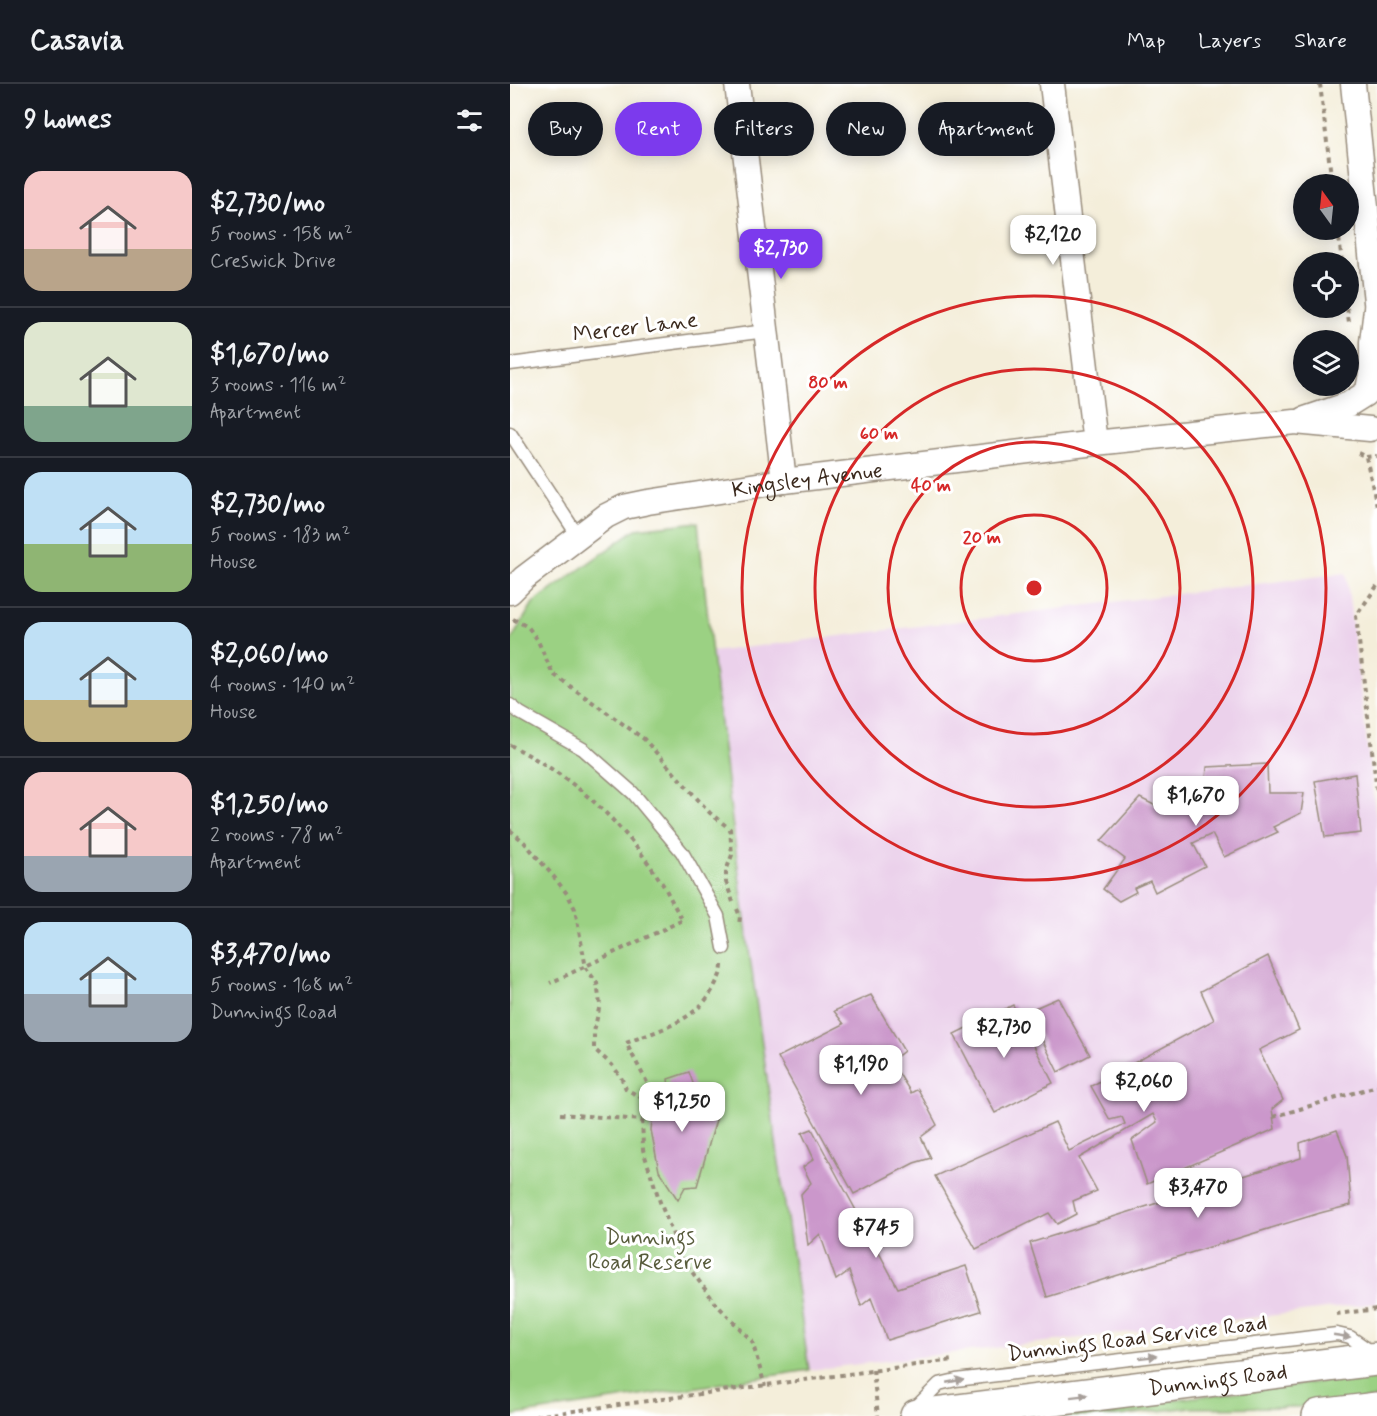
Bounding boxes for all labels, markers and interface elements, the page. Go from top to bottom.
text: Casavia [30,23,124,60]
text: Map [1127,27,1165,55]
text: Layers [1198,27,1261,55]
text: Share [1294,27,1347,55]
chip: Buy [528,102,603,156]
chip: Rent [615,102,702,156]
chip: Filters [714,102,814,156]
chip: New [826,102,906,156]
chip: Apartment [918,102,1055,156]
text: 9 homes [24,103,112,137]
icon: filters [453,104,486,137]
north arrow [1293,174,1359,240]
map controls [1293,174,1359,396]
text: $2,730/mo [210,187,325,221]
icon: home [72,195,144,267]
pin: $2,120 [1004,215,1102,266]
text: 5 rooms · 158 m² [210,221,353,248]
text: $2,120 [1024,221,1082,248]
pin: $2,730 [732,229,830,280]
text: $2,730 [753,235,809,262]
text: Creswick Drive [210,248,336,275]
button: locate [1293,252,1359,318]
street label: Mercer Lane [571,306,699,350]
button: layers [1293,330,1359,396]
text: $1,670/mo [210,338,329,372]
icon: home [72,346,144,418]
text: 80 m [808,371,848,395]
text: 3 rooms · 116 m² [210,372,346,399]
text: Apartment [210,399,301,426]
text: 60 m [860,422,898,446]
street label: Kingsley Avenue [730,457,884,505]
text: 40 m [911,474,951,498]
text: $2,730/mo [210,488,325,522]
icon: home [72,496,144,568]
text: 5 rooms · 183 m² [210,522,350,549]
text: 20 m [963,526,1001,550]
text: House [210,549,257,576]
centre of rings [1024,578,1044,598]
text: $2,060/mo [210,638,328,672]
icon: home [72,646,144,718]
text: 4 rooms · 140 m² [210,672,355,699]
text: House [210,699,257,726]
pin: $1,670 [1147,776,1245,827]
text: $1,670 [1167,782,1225,809]
text: $1,250/mo [210,788,328,822]
icon: home [72,796,144,868]
text: 2 rooms · 78 m² [210,822,343,849]
text: Apartment [210,849,301,876]
text: $3,470/mo [210,938,331,972]
icon: home [72,946,144,1018]
text: 5 rooms · 168 m² [210,972,353,999]
text: Dunnings Road [210,999,337,1026]
pin: $2,730 [955,1008,1053,1059]
text: $2,730 [976,1014,1032,1041]
pin: $1,190 [812,1045,910,1096]
text: $1,190 [833,1051,889,1078]
pin: $2,060 [1095,1062,1193,1113]
text: $2,060 [1115,1068,1173,1095]
pin: $1,250 [633,1082,731,1133]
text: $1,250 [653,1088,711,1115]
pin: $3,470 [1149,1168,1247,1219]
text: $3,470 [1168,1174,1228,1201]
pin: $745 [840,1208,912,1259]
text: $745 [852,1214,900,1241]
park label: Dunnings Road Reserve [588,1224,712,1277]
street label: Dunnings Road Service Road [1006,1309,1269,1372]
one-way arrow [1332,1332,1351,1341]
one-way arrow [1139,1352,1158,1362]
street label: Dunnings Road [1147,1358,1289,1403]
one-way arrow [946,1376,965,1385]
one-way arrow [1070,1392,1089,1401]

